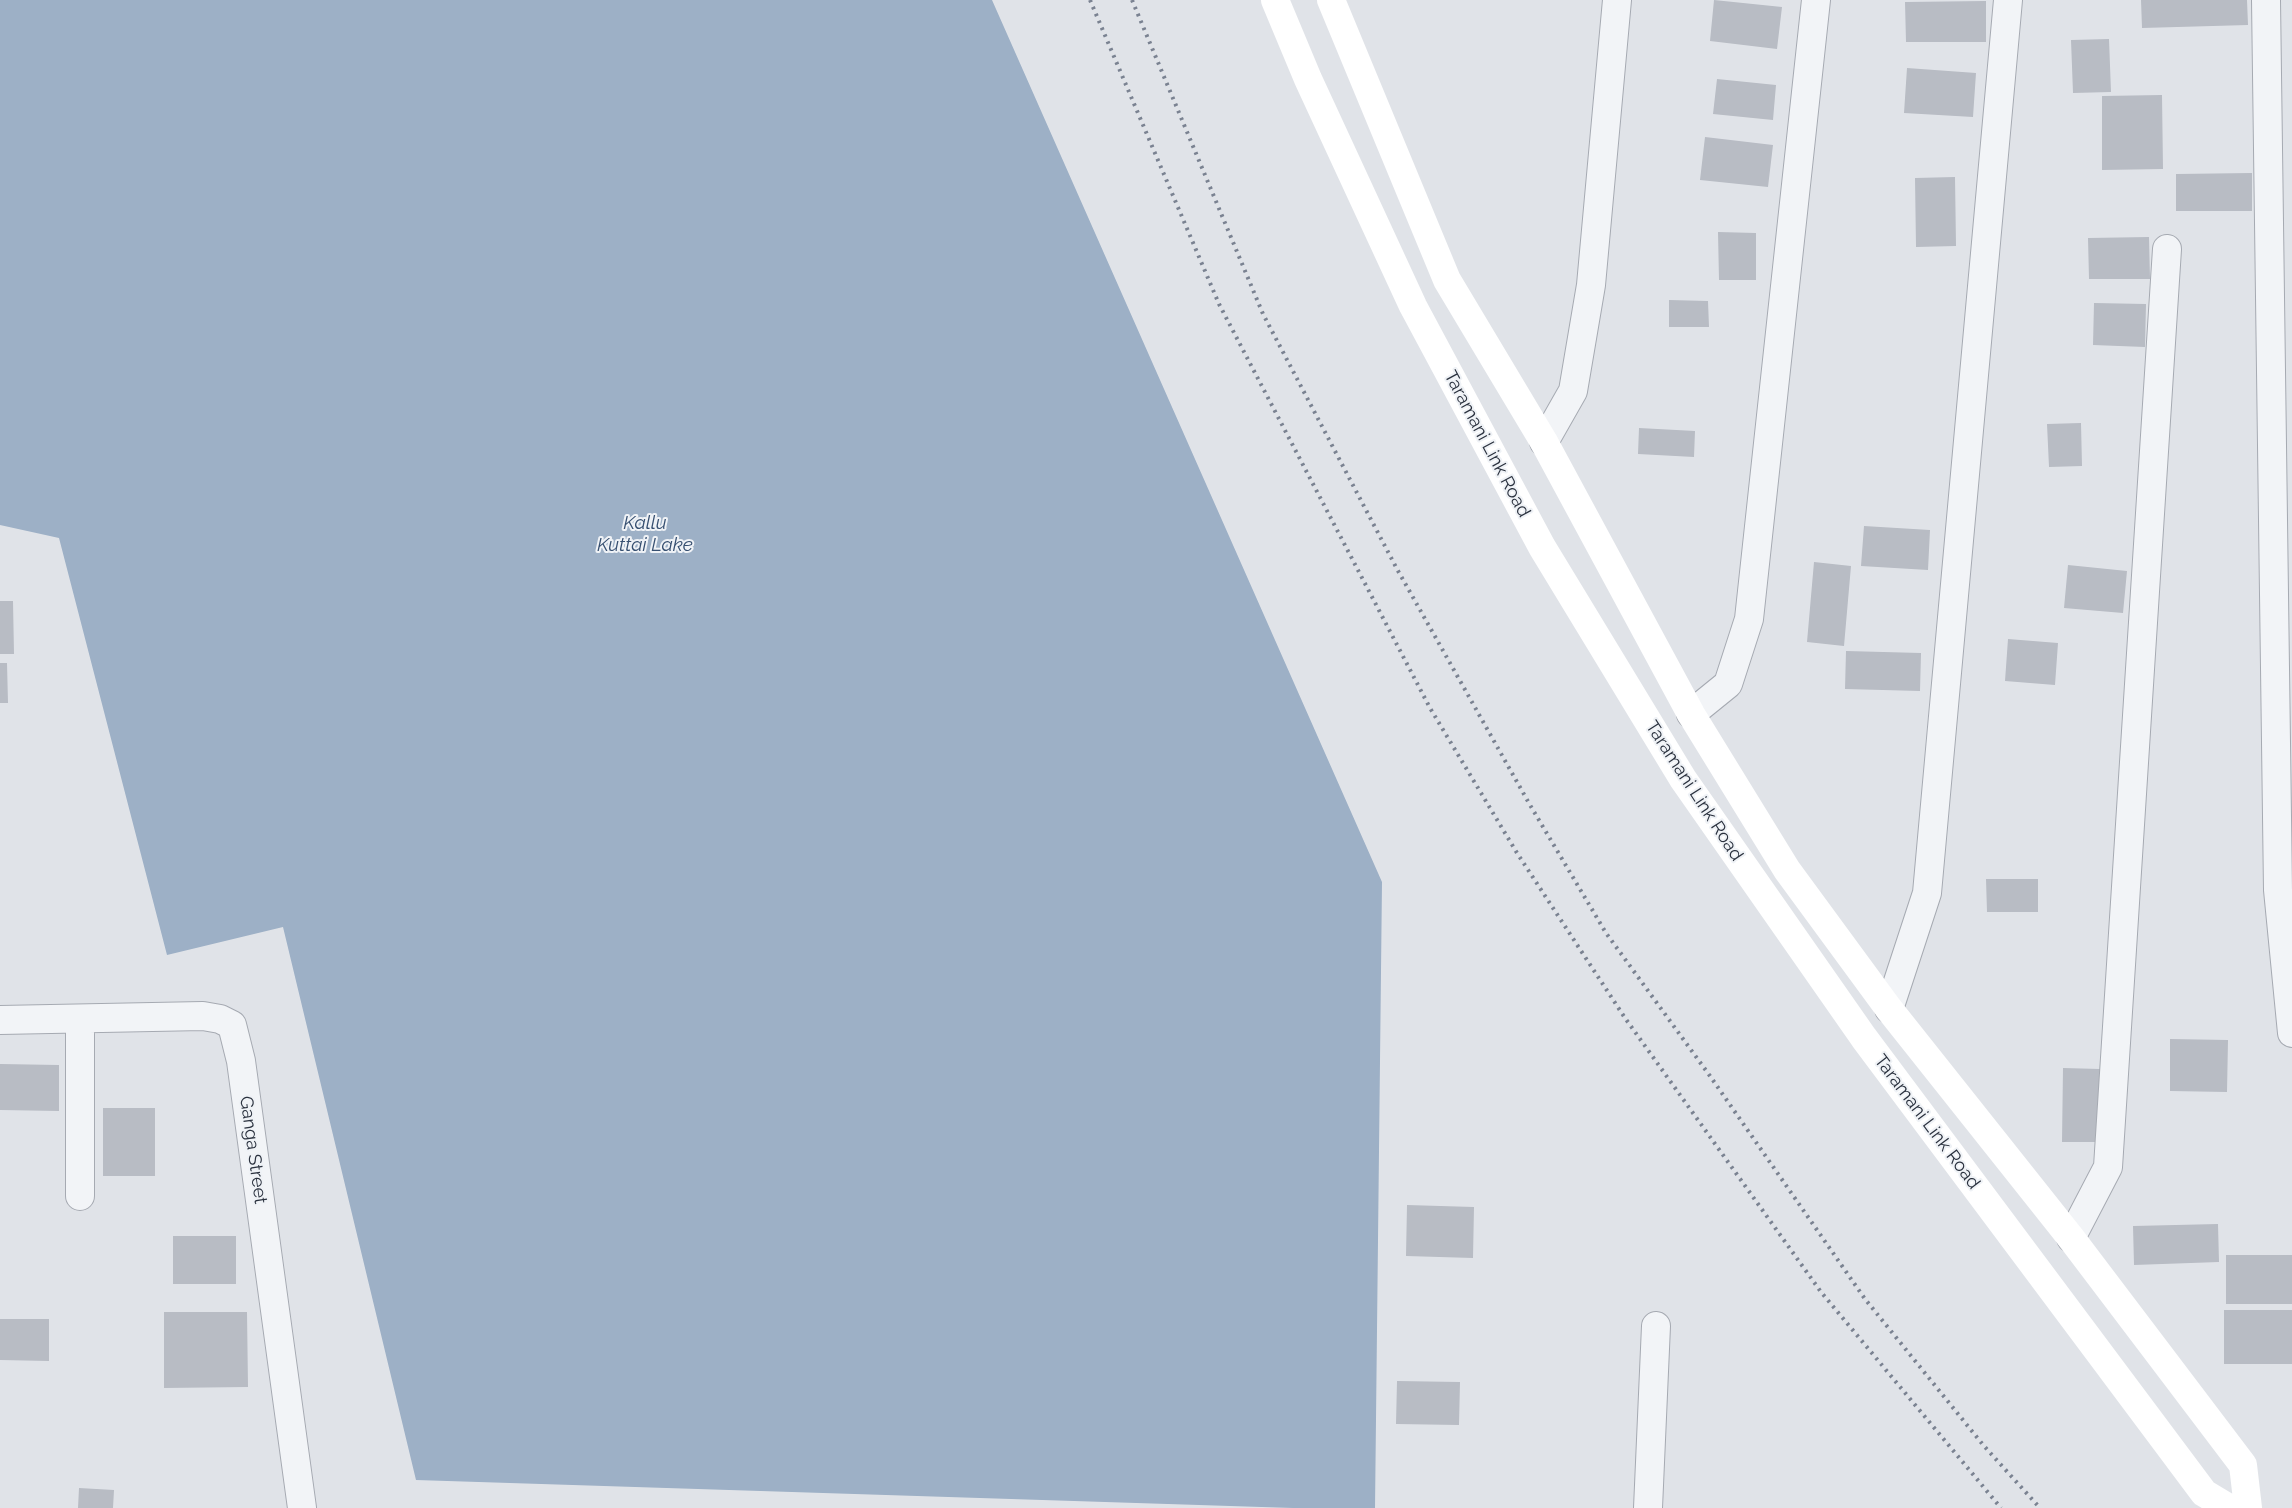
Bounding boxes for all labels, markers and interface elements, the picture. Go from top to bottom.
street label: Taramani Link Road [1439,367,1535,521]
water label: Kallu Kuttai Lake [597,512,693,556]
street label: Taramani Link Road [1641,717,1747,865]
street label: Taramani Link Road [1869,1051,1985,1193]
street label: Ganga Street [235,1095,271,1205]

